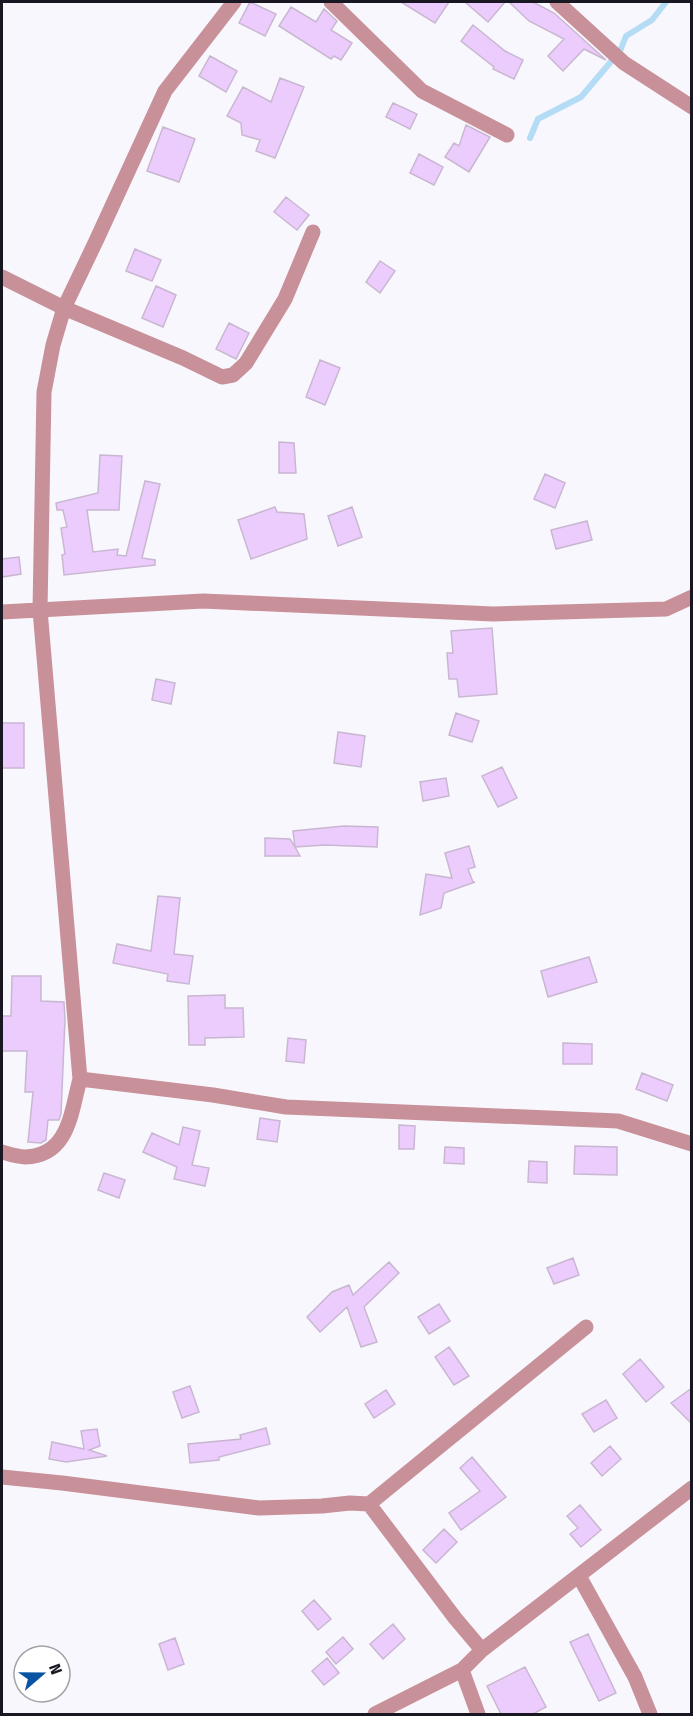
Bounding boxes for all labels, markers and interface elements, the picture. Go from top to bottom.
north arrow [12,1644,72,1704]
text: N [45,1661,66,1677]

